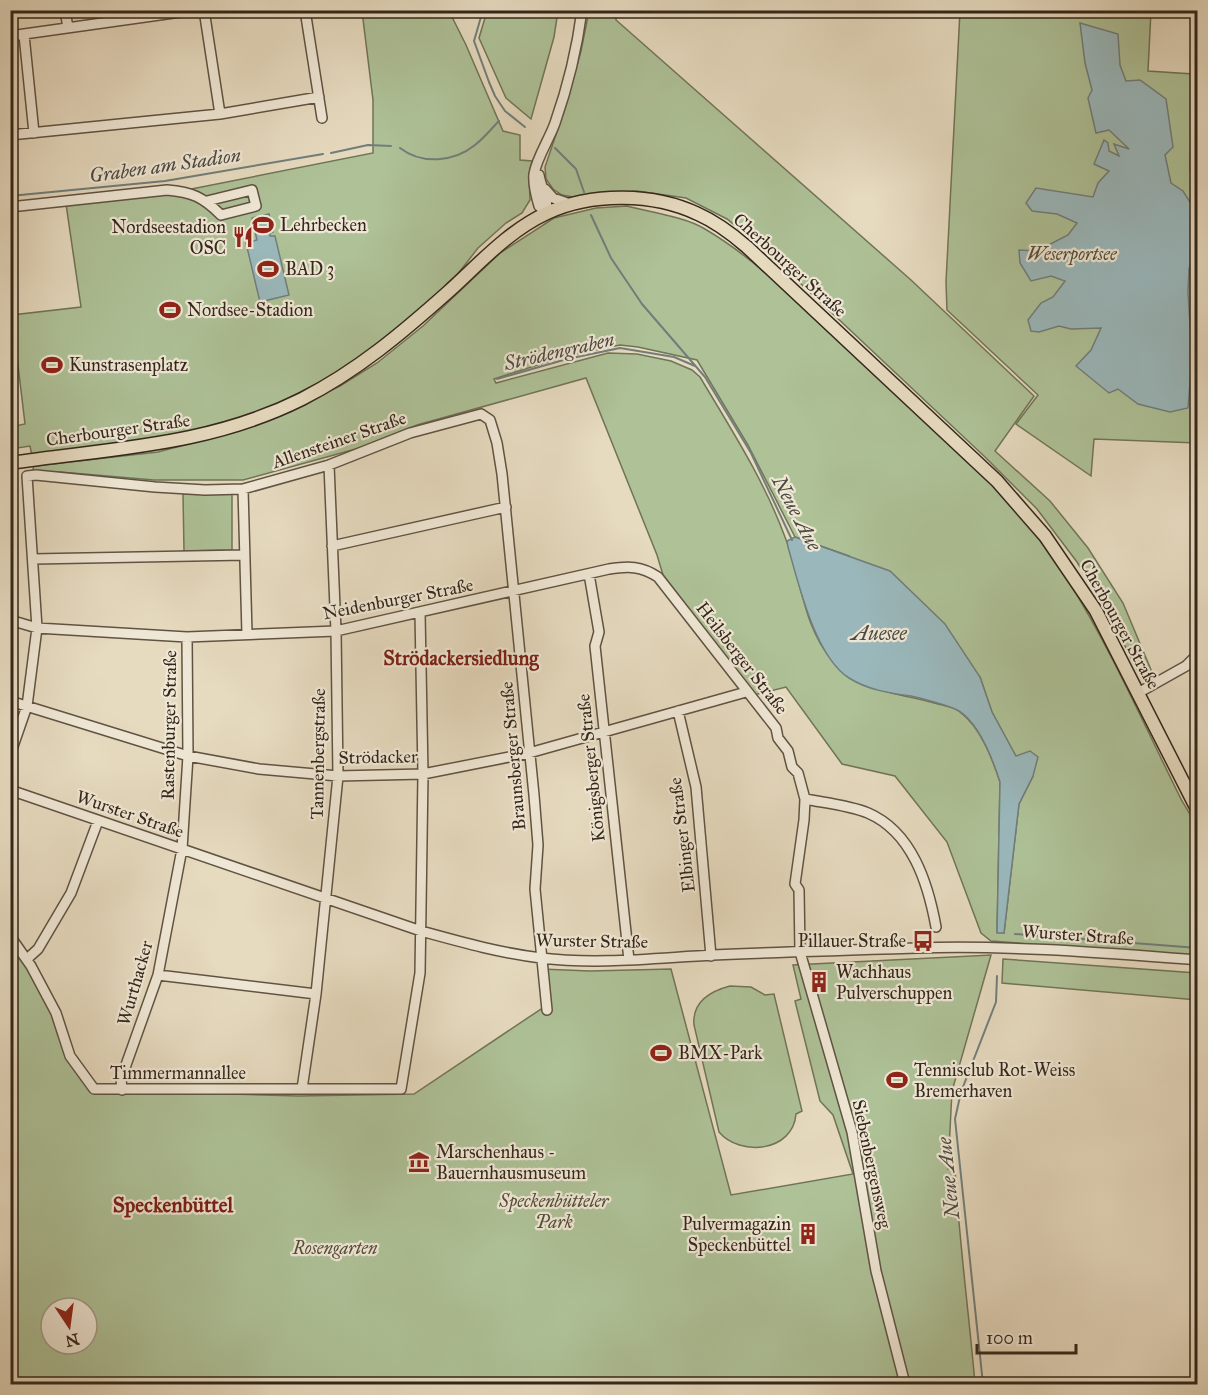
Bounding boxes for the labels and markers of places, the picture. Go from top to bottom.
sports icon: Lehrbecken [251,213,275,237]
place label: Lehrbecken [280,214,367,236]
place label: Nordseestadion OSC [111,216,226,259]
restaurant icon: Nordseestadion OSC [231,225,255,249]
sports icon: BAD 3 [256,257,280,281]
place label: BAD 3 [285,258,334,280]
sports icon: Nordsee-Stadion [158,298,182,322]
place label: Nordsee-Stadion [187,299,313,321]
sports icon: Kunstrasenplatz [40,353,64,377]
place label: Kunstrasenplatz [69,354,188,376]
bus stop icon: Pillauer Straße [911,929,935,953]
place label: Pillauer Straße [798,930,906,952]
place label: Wachhaus Pulverschuppen [836,961,952,1004]
building icon: Wachhaus Pulverschuppen [807,970,831,994]
sports icon: BMX-Park [649,1041,673,1065]
place label: BMX-Park [678,1042,763,1064]
place label: Tennisclub Rot-Weiss Bremerhaven [914,1059,1075,1102]
sports icon: Tennisclub Rot-Weiss Bremerhaven [885,1068,909,1092]
place label: Marschenhaus - Bauernhausmuseum [436,1141,586,1184]
museum icon: Marschenhaus - Bauernhausmuseum [407,1150,431,1174]
place label: Pulvermagazin Speckenbüttel [682,1213,791,1256]
building icon: Pulvermagazin Speckenbüttel [796,1222,820,1246]

